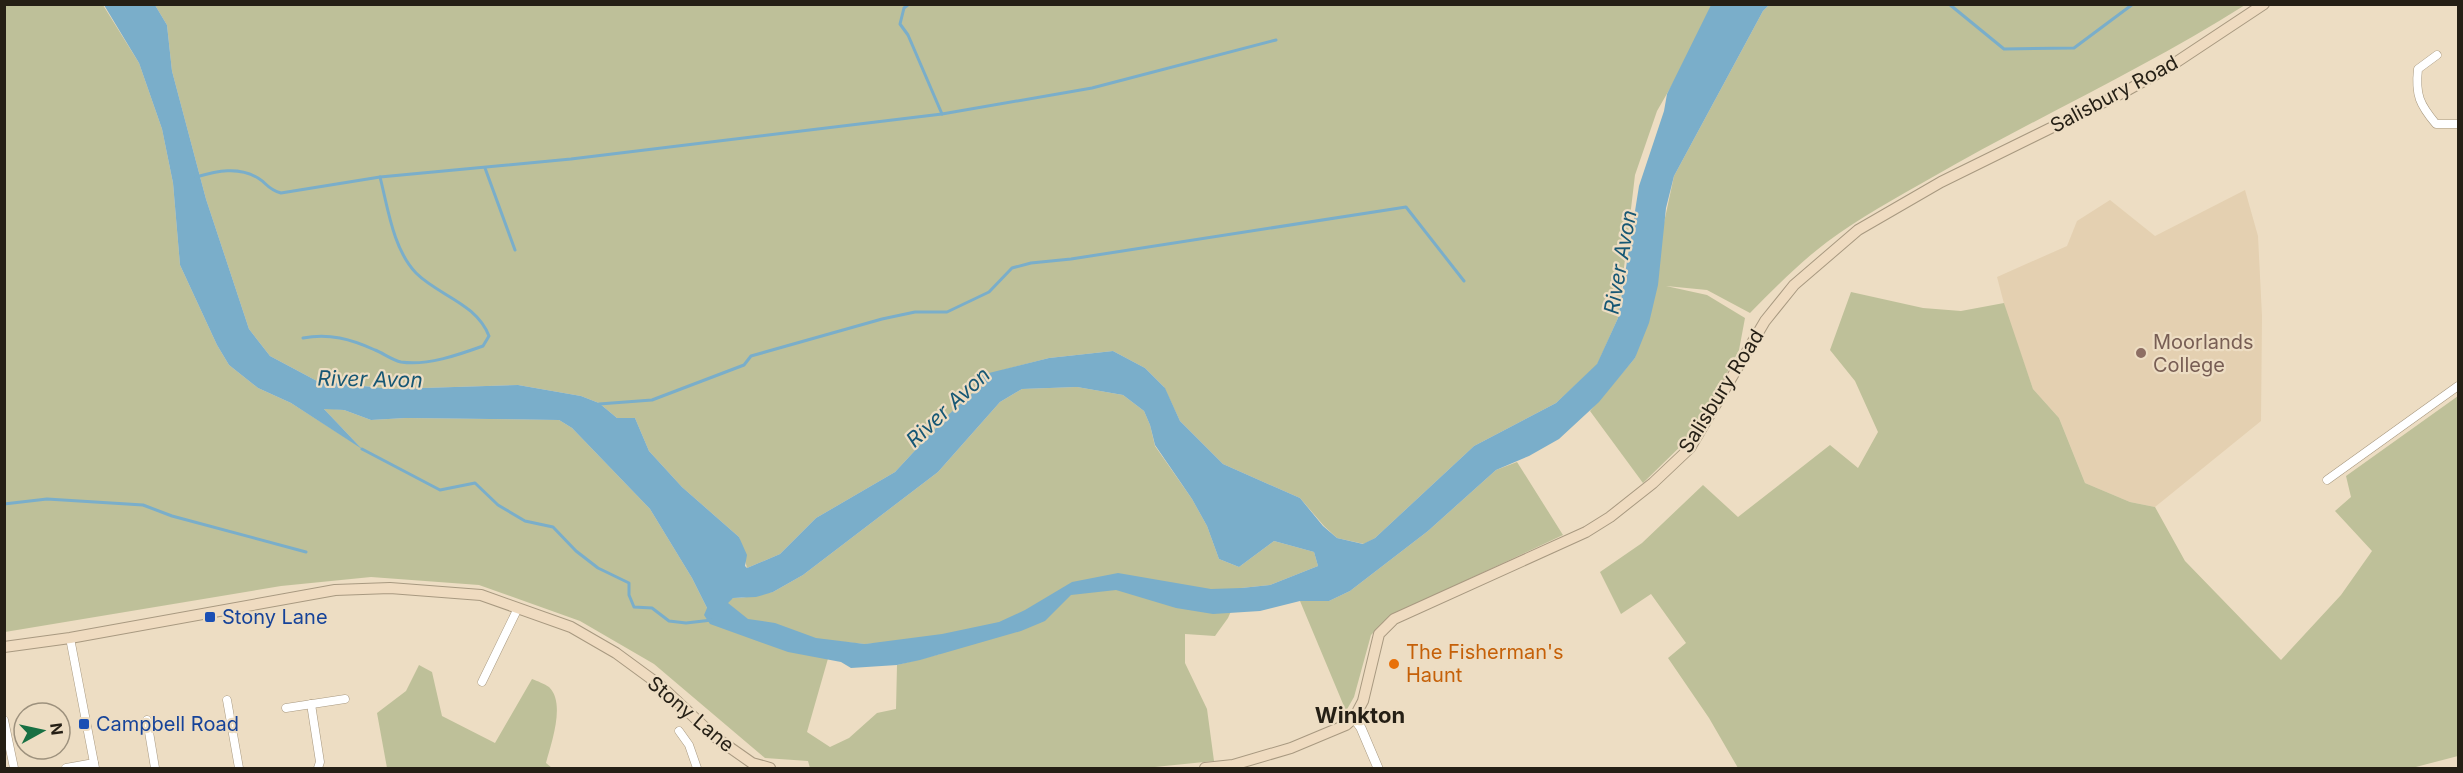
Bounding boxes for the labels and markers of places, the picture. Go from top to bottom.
place label: Moorlands College [2153,330,2254,377]
marker: Moorlands College [2134,346,2148,360]
place label: Stony Lane [222,605,328,629]
marker: Stony Lane [203,610,217,624]
place label: The Fisherman's Haunt [1406,640,1564,687]
marker: The Fisherman's Haunt [1387,657,1401,671]
place label: Campbell Road [96,712,239,736]
marker: Campbell Road [77,717,91,731]

